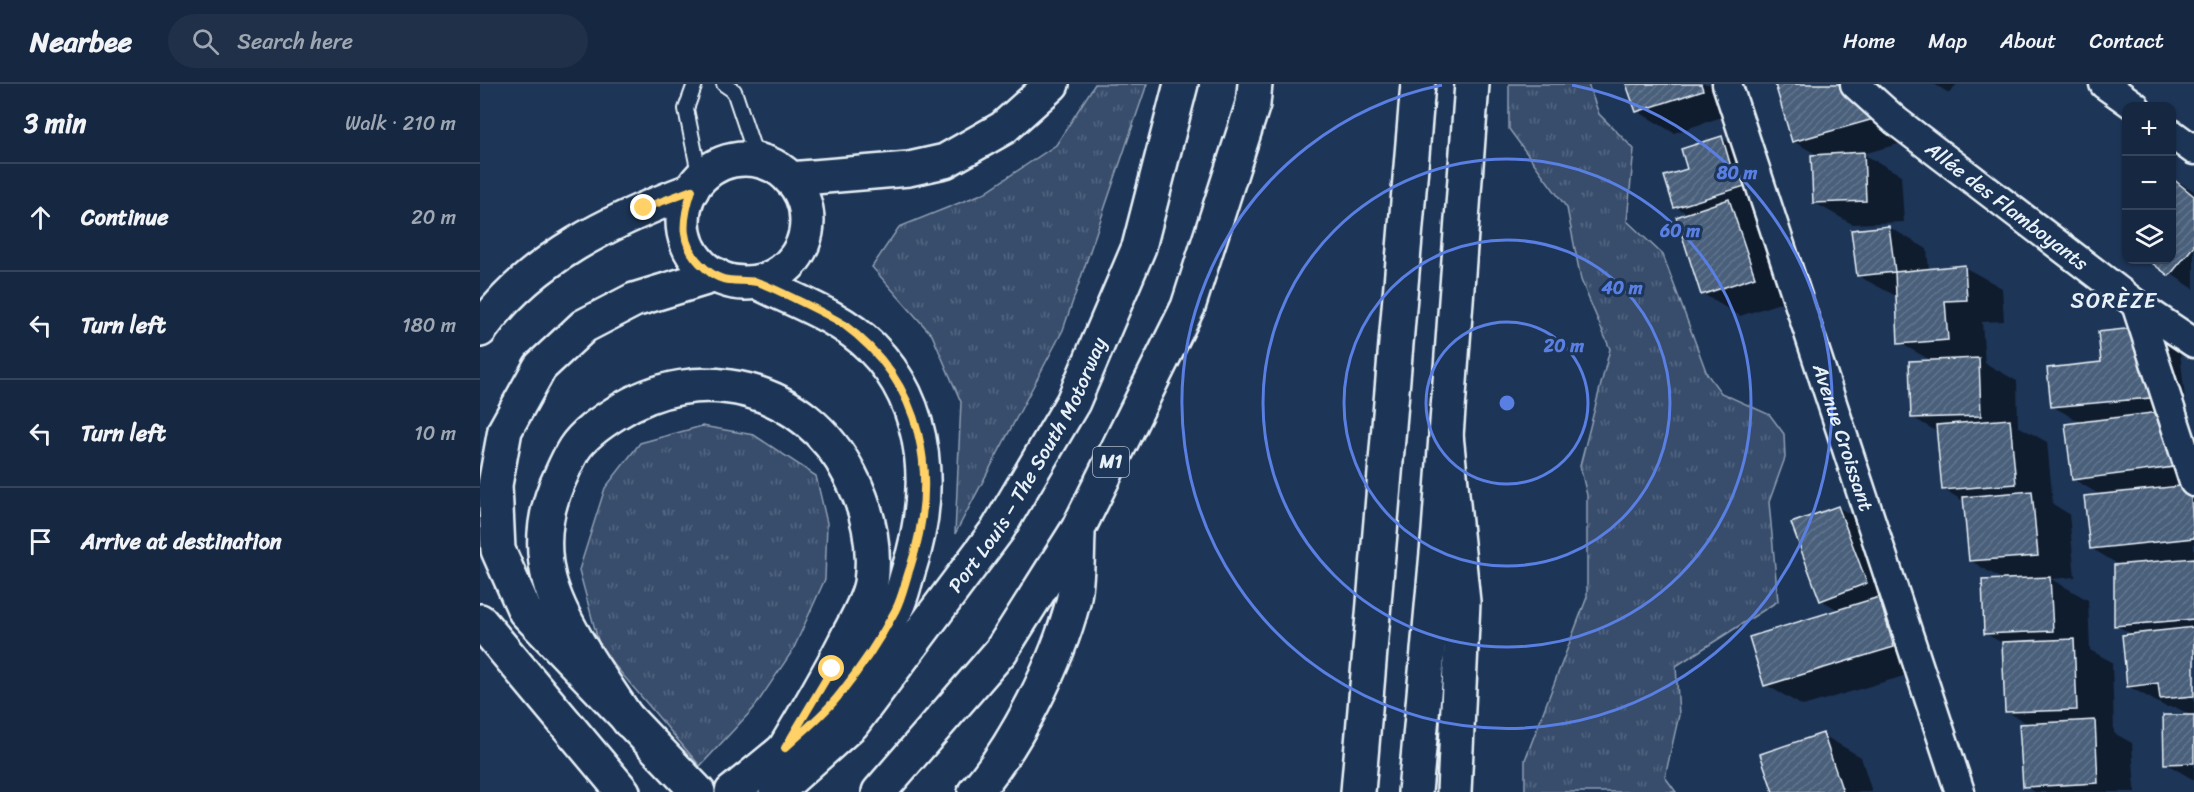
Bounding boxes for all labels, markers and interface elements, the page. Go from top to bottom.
search box [168,14,588,68]
text: Nearbee [30,17,132,66]
text: Search here [237,22,353,61]
text: Home [1843,22,1895,60]
text: Map [1928,22,1967,60]
text: About [2000,22,2057,60]
text: Contact [2090,22,2164,60]
icon: search [189,25,222,58]
text: 3 min [24,100,86,146]
map controls [2122,102,2176,264]
button: + [2122,102,2176,156]
text: Walk · 210 m [345,106,456,141]
street label: Allée des Flamboyants [1917,131,2097,280]
button: − [2122,156,2176,210]
text: 80 m [1716,157,1758,189]
route end [630,194,656,220]
text: Continue [81,198,169,237]
text: 20 m [411,200,456,235]
icon: ahead [24,201,57,234]
button: layers [2122,210,2176,264]
text: 60 m [1659,215,1700,247]
text: 40 m [1600,272,1643,304]
district label: SORÈZE [2071,281,2158,320]
text: Turn left [81,306,166,345]
text: 180 m [402,308,456,343]
icon: left [24,309,57,342]
text: 20 m [1543,330,1584,362]
street label: Port Louis – The South Motorway [938,331,1117,600]
street label: Avenue Croissant [1802,358,1884,516]
centre of rings [1497,393,1517,413]
text: Turn left [81,414,166,453]
text: 10 m [414,416,456,451]
icon: left [24,417,57,450]
road number: M1 [1093,447,1129,477]
text: Arrive at destination [81,522,282,561]
icon: arrive [24,525,57,558]
route start [818,655,844,681]

